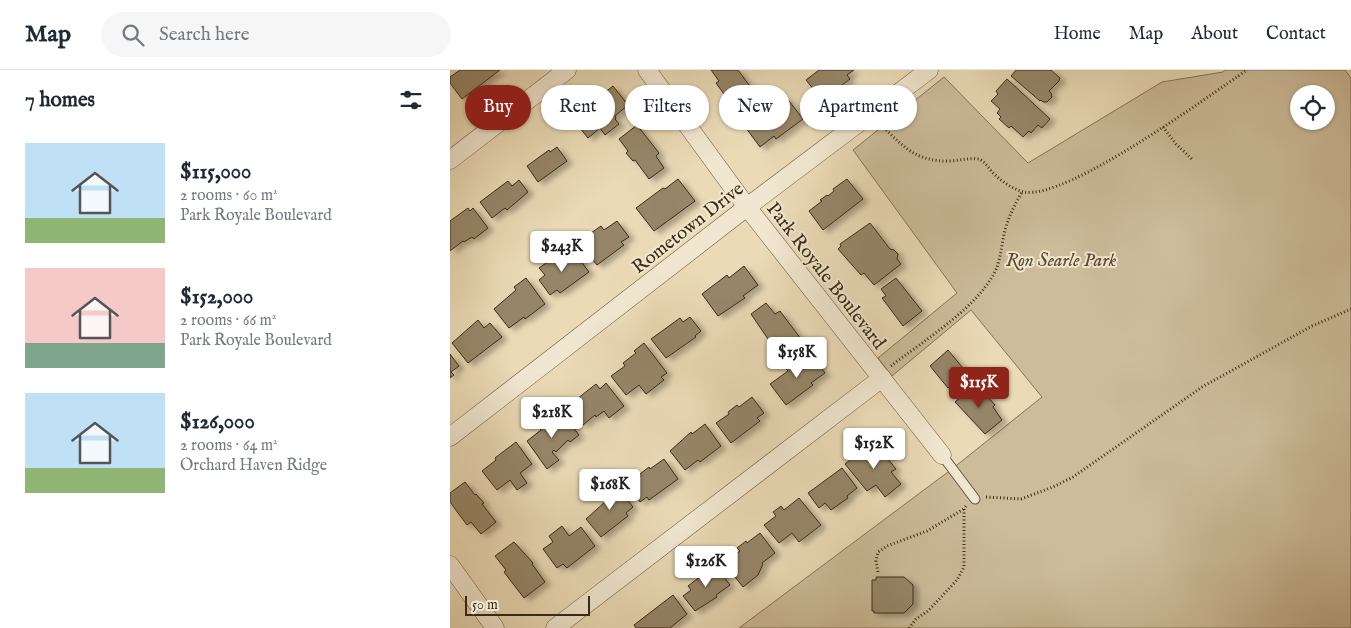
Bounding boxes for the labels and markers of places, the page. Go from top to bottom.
pin: $243K [527,230,597,273]
pin: $158K [762,336,832,379]
pin: $115K [944,366,1014,409]
pin: $218K [517,396,587,439]
pin: $152K [839,428,909,470]
pin: $168K [575,468,645,511]
pin: $126K [671,546,741,588]

